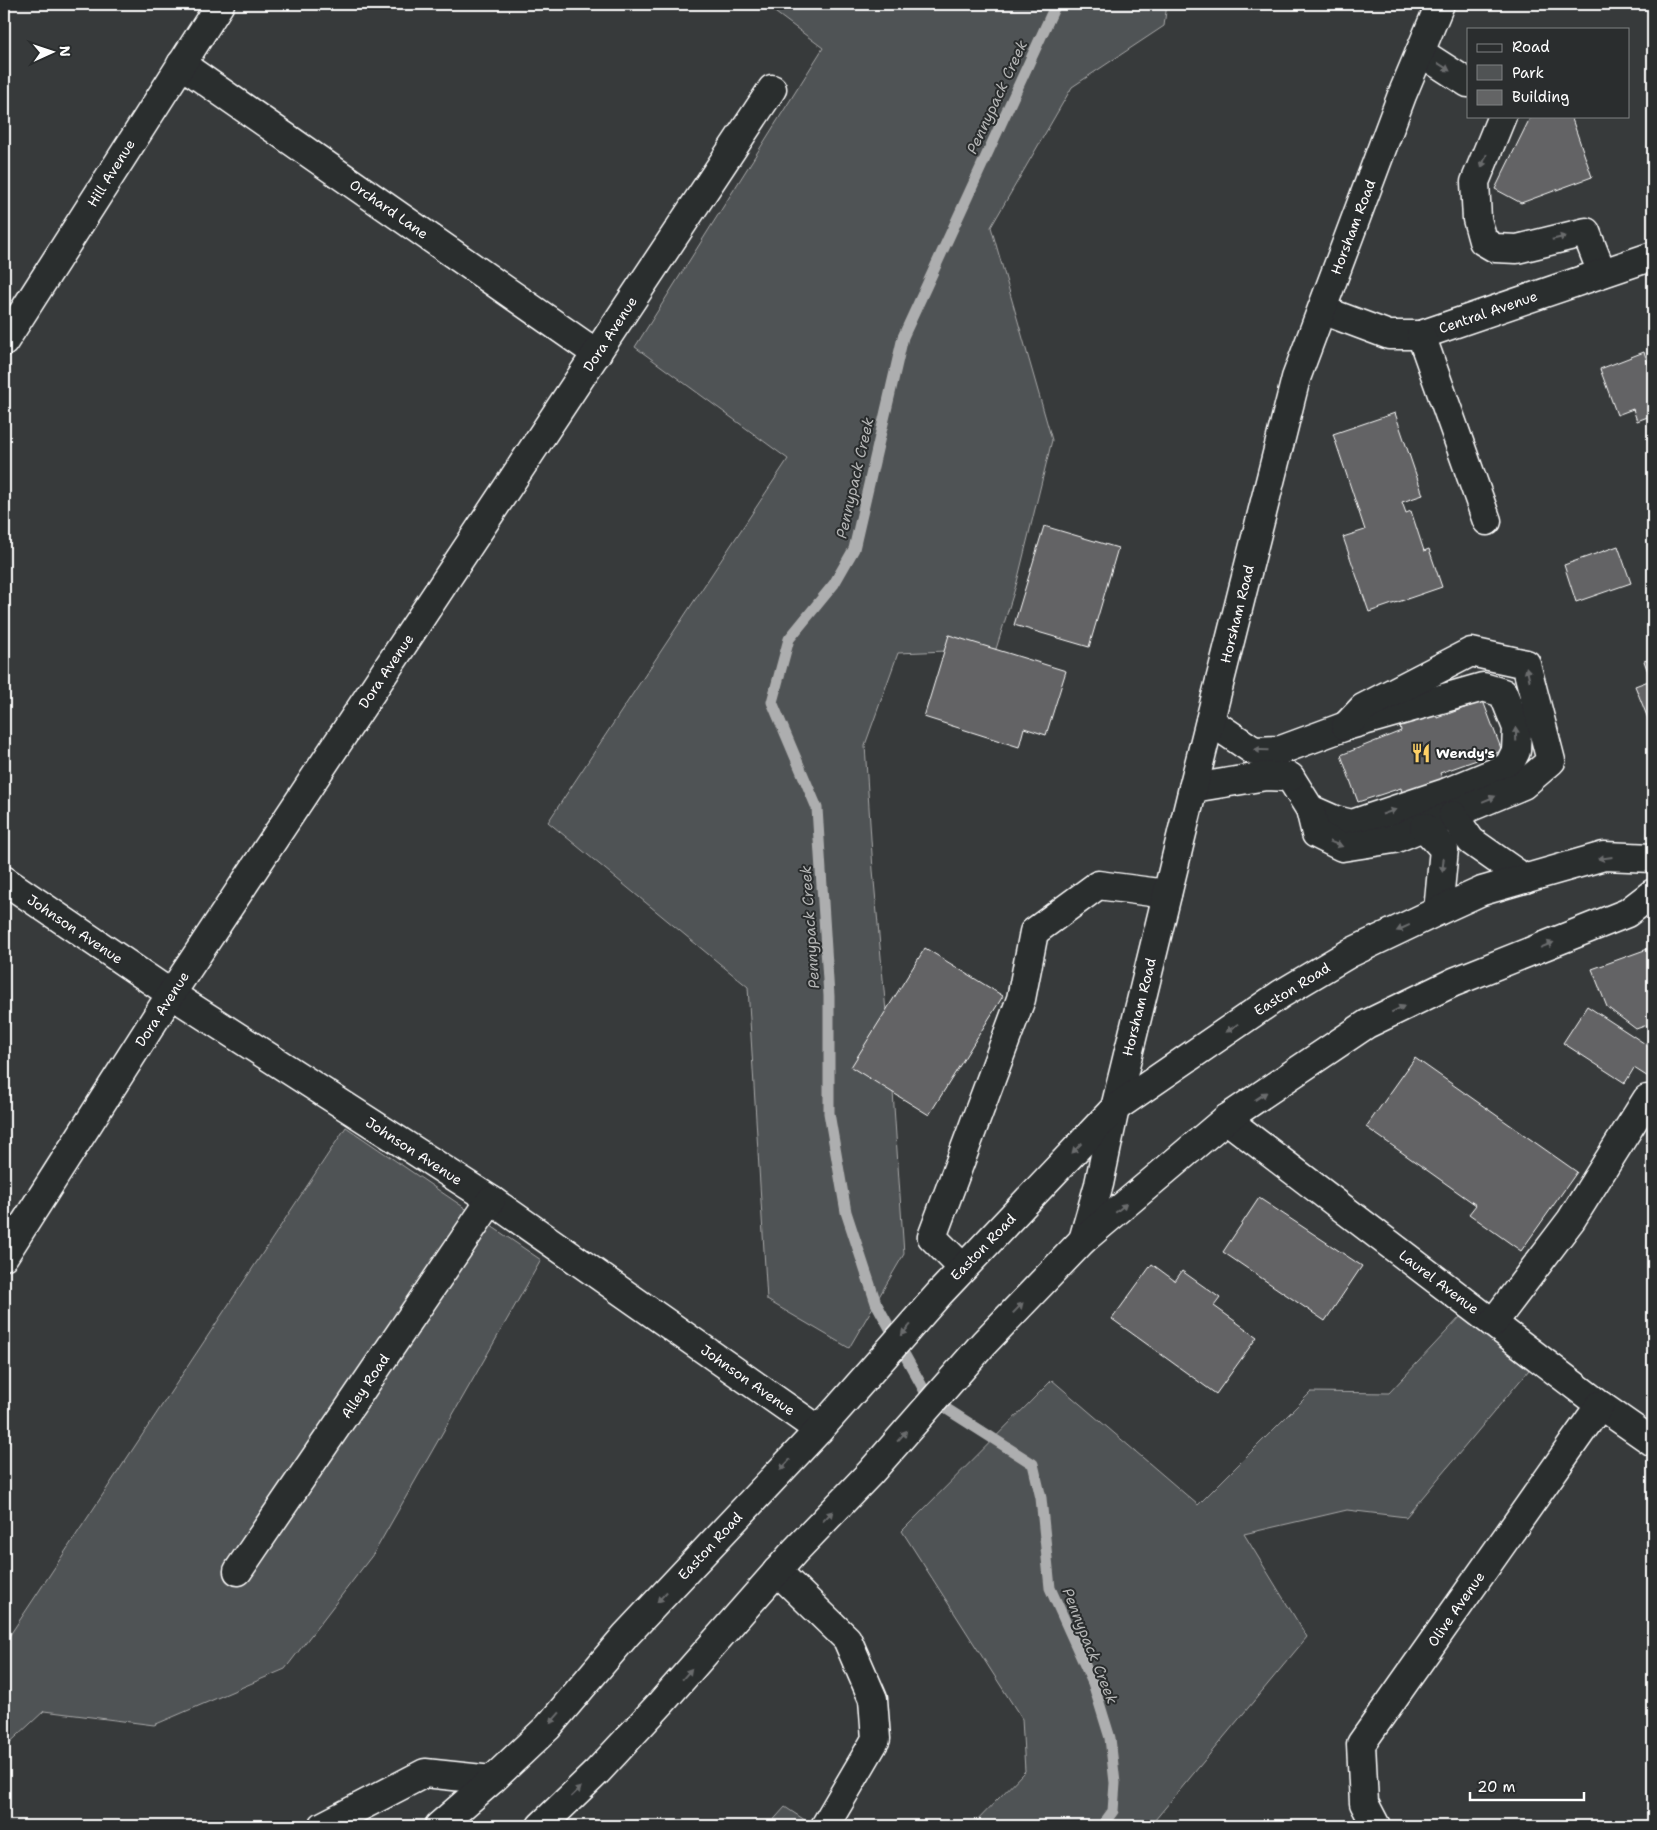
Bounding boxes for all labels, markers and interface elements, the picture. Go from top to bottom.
north arrow [28,28,78,78]
legend [1467,28,1630,118]
water label: Pennypack Creek [962,36,1032,157]
text: Road [1512,37,1550,57]
text: N [56,45,74,57]
one-way arrow [1438,62,1451,72]
text: Park [1512,63,1544,83]
text: Building [1512,87,1569,107]
street label: Hill Avenue [83,136,139,210]
one-way arrow [1480,154,1488,169]
street label: Orchard Lane [346,175,432,243]
street label: Horsham Road [1327,177,1379,277]
one-way arrow [1552,234,1567,242]
street label: Central Avenue [1436,287,1540,337]
street label: Dora Avenue [579,293,641,375]
water label: Pennypack Creek [831,415,879,540]
street label: Horsham Road [1216,563,1258,665]
street label: Dora Avenue [355,630,418,712]
one-way arrow [1524,667,1532,682]
one-way arrow [1512,726,1520,742]
restaurant icon: Wendy's [1410,742,1432,764]
place label: Wendy's [1436,744,1495,762]
one-way arrow [1253,746,1269,754]
one-way arrow [1482,795,1496,803]
one-way arrow [1381,808,1396,815]
one-way arrow [1329,840,1344,848]
one-way arrow [1596,854,1612,862]
one-way arrow [1439,857,1447,873]
water label: Pennypack Creek [796,864,824,989]
street label: Johnson Avenue [24,890,126,968]
one-way arrow [1395,924,1410,932]
one-way arrow [1540,941,1555,949]
street label: Horsham Road [1118,956,1160,1058]
street label: Easton Road [1251,958,1334,1020]
street label: Dora Avenue [131,968,193,1050]
one-way arrow [1391,1005,1405,1013]
one-way arrow [1226,1023,1239,1033]
one-way arrow [1254,1091,1268,1101]
street label: Johnson Avenue [362,1113,466,1189]
one-way arrow [1071,1142,1083,1154]
one-way arrow [1114,1203,1127,1214]
street label: Easton Road [947,1210,1020,1284]
street label: Laurel Avenue [1395,1246,1483,1318]
one-way arrow [1012,1302,1024,1314]
one-way arrow [901,1324,912,1337]
street label: Johnson Avenue [697,1341,799,1419]
street label: Alley Road [337,1350,393,1422]
one-way arrow [896,1430,907,1442]
one-way arrow [779,1459,791,1471]
street label: Easton Road [674,1508,746,1584]
one-way arrow [822,1510,834,1522]
street label: Olive Avenue [1424,1568,1489,1650]
water label: Pennypack Creek [1058,1585,1123,1707]
one-way arrow [656,1590,668,1602]
one-way arrow [681,1667,692,1680]
one-way arrow [549,1712,560,1725]
scale bar [1470,1770,1583,1802]
text: 20 m [1477,1777,1516,1797]
one-way arrow [570,1787,582,1799]

